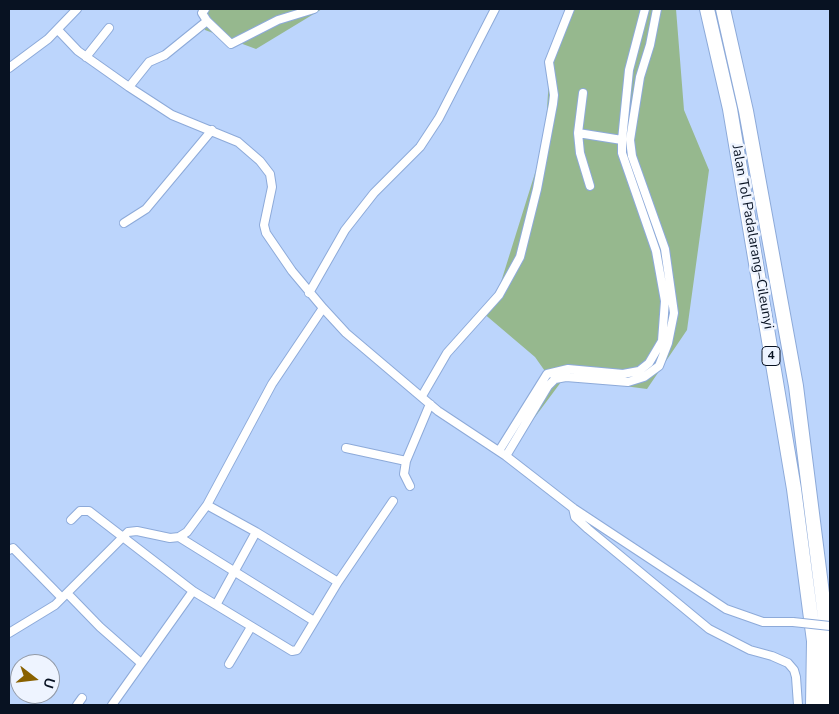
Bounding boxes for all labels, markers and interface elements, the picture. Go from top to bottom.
street label: Jalan Tol Padalarang–Cileunyi [727,143,777,331]
road number: 4 [762,346,780,366]
north arrow [10,654,60,704]
text: U [38,675,59,691]

